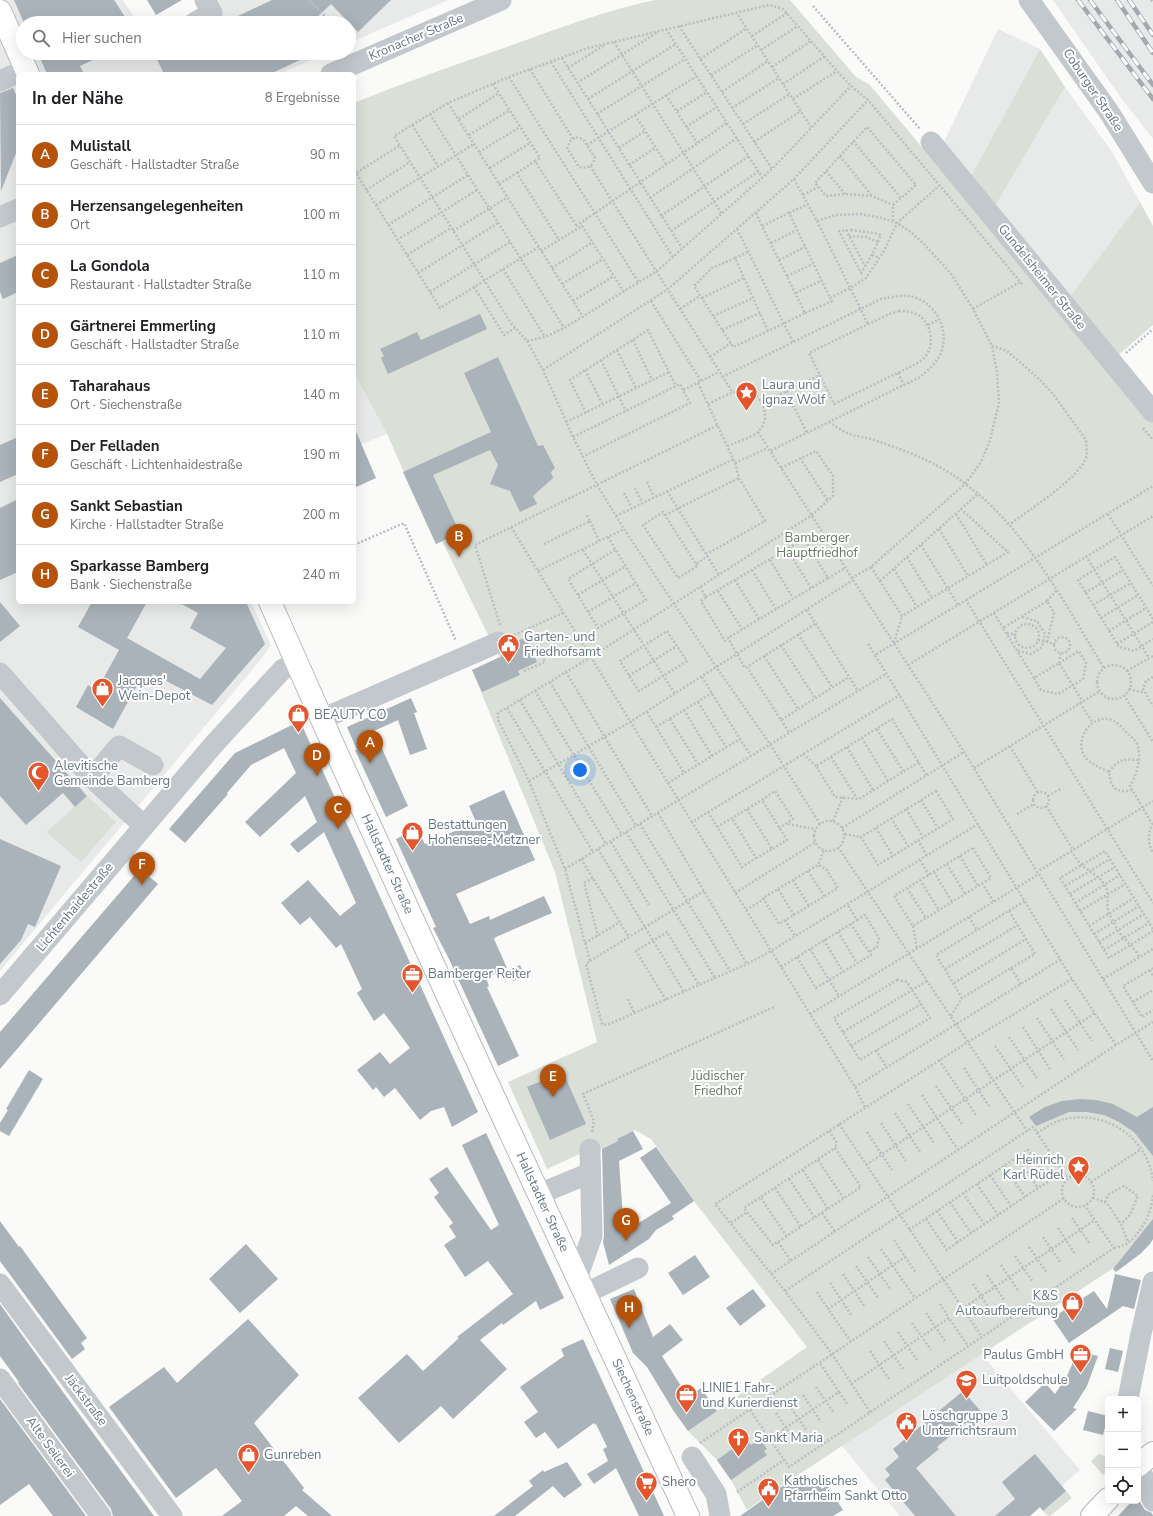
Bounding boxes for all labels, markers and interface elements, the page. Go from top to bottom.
street label: Kronacher Straße [366,9,466,65]
search box [16,16,356,60]
icon: search [30,27,52,49]
text: Hier suchen [62,28,142,48]
street label: Coburger Straße [1059,45,1127,135]
text: In der Nähe [32,87,123,110]
text: 8 Ergebnisse [265,89,340,107]
text: Mulistall [70,136,131,156]
text: A [40,146,50,164]
text: 90 m [310,146,340,164]
text: Geschäft · Hallstadter Straße [70,156,239,174]
text: Herzensangelegenheiten [70,196,243,216]
text: B [41,206,49,224]
text: 100 m [302,206,340,224]
text: Ort [70,216,90,234]
street label: Gundelsheimer Straße [994,220,1090,334]
text: La Gondola [70,256,150,276]
text: C [41,266,49,284]
text: 110 m [302,266,340,284]
text: Restaurant · Hallstadter Straße [70,276,251,294]
text: Gärtnerei Emmerling [70,316,216,336]
text: D [40,326,50,344]
text: 110 m [302,326,340,344]
text: Geschäft · Hallstadter Straße [70,336,239,354]
text: Taharahaus [70,376,150,396]
place label: Laura und Ignaz Wolf [762,376,826,409]
place icon: Laura und Ignaz Wolf [733,379,759,412]
text: E [41,386,49,404]
text: 140 m [302,386,340,404]
text: Ort · Siechenstraße [70,396,182,414]
text: Der Felladen [70,436,159,456]
text: F [41,446,49,464]
text: 190 m [302,446,340,464]
text: Geschäft · Lichtenhaidestraße [70,456,242,474]
text: Sankt Sebastian [70,496,183,516]
text: G [40,506,50,524]
text: 200 m [302,506,340,524]
text: Kirche · Hallstadter Straße [70,516,224,534]
pin: B [446,524,472,557]
park label: Bamberger Hauptfriedhof [776,529,858,562]
text: Sparkasse Bamberg [70,556,209,576]
text: H [40,566,50,584]
text: 240 m [302,566,340,584]
text: Bank · Siechenstraße [70,576,192,594]
place label: Garten- und Friedhofsamt [524,628,601,661]
public building icon: Garten- und Friedhofsamt [495,631,521,664]
place label: Jacques' Wein-Depot [117,672,191,705]
shop icon: Jacques' Wein-Depot [90,675,116,708]
shop icon: BEAUTY CO [285,702,311,735]
place label: BEAUTY CO [314,706,387,724]
pin: A [357,730,383,763]
pin: D [304,743,330,776]
place label: Alevitische Gemeinde Bamberg [54,757,170,790]
mosque icon: Alevitische Gemeinde Bamberg [26,760,52,793]
your location [570,760,590,780]
pin: C [325,796,351,829]
street label: Hallstadter Straße [357,811,418,917]
place label: Bestattungen Hohensee-Metzner [428,816,540,849]
shop icon: Bestattungen Hohensee-Metzner [399,819,425,852]
pin: F [129,852,155,885]
street label: Lichtenhaidestraße [32,859,118,955]
office icon: Bamberger Reiter [400,961,426,994]
place label: Bamberger Reiter [428,965,531,983]
pin: E [540,1064,566,1097]
park label: Jüdischer Friedhof [690,1067,745,1100]
street label: Hallstadter Straße [512,1149,573,1255]
place label: Heinrich Karl Rüdel [1003,1151,1064,1184]
place icon: Heinrich Karl Rüdel [1066,1154,1092,1187]
pin: G [613,1208,639,1241]
place label: K&S Autoaufbereitung [955,1287,1058,1320]
shop icon: K&S Autoaufbereitung [1060,1290,1086,1323]
pin: H [616,1295,642,1328]
office icon: Paulus GmbH [1067,1342,1093,1375]
place label: Paulus GmbH [983,1346,1064,1364]
street label: Siechenstraße [607,1356,658,1439]
school or university icon: Luitpoldschule [953,1367,979,1400]
street label: Jäckstraße [60,1370,111,1430]
place label: Luitpoldschule [982,1371,1068,1389]
place label: LINIE1 Fahr- und Kurierdienst [702,1379,798,1412]
office icon: LINIE1 Fahr- und Kurierdienst [673,1382,699,1415]
map controls [1105,1396,1141,1504]
button: + [1105,1396,1141,1432]
place label: Löschgruppe 3 Unterrichtsraum [922,1407,1017,1440]
public building icon: Löschgruppe 3 Unterrichtsraum [893,1410,919,1443]
street label: Alte Seilerei [22,1413,78,1481]
church icon: Sankt Maria [726,1425,752,1458]
place label: Sankt Maria [754,1429,823,1447]
button: − [1105,1432,1141,1468]
shop icon: Gunreben [235,1442,261,1475]
place label: Gunreben [264,1446,321,1464]
button: locate [1105,1468,1141,1504]
supermarket icon: Shero [634,1469,660,1502]
place label: Katholisches Pfarrheim Sankt Otto [784,1472,907,1505]
place label: Shero [662,1473,696,1491]
public building icon: Katholisches Pfarrheim Sankt Otto [756,1475,782,1508]

